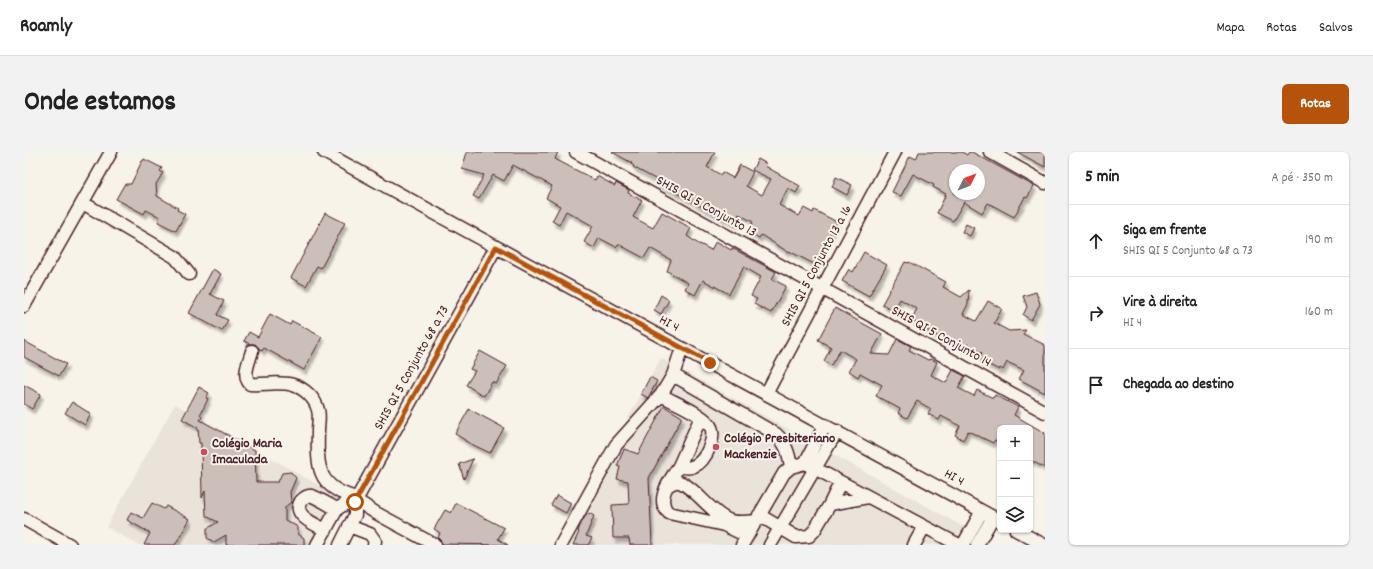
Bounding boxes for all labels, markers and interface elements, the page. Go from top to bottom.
text: Roamly [20,14,72,41]
text: Mapa [1216,18,1244,38]
text: Rotas [1266,18,1297,38]
text: Salvos [1319,18,1353,38]
text: Onde estamos [24,84,176,124]
button: Rotas [1282,84,1349,124]
north arrow [949,164,985,200]
text: 5 min [1085,166,1119,190]
text: A pé · 350 m [1272,169,1333,188]
street label: SHIS QI 5 Conjunto 13 [652,171,760,243]
street label: SHIS QI 5 Conjunto 13 a 16 [776,202,858,330]
text: Siga em frente [1123,220,1206,242]
icon: ahead [1085,230,1107,252]
text: 190 m [1305,231,1333,250]
text: SHIS QI 5 Conjunto 68 a 73 [1123,242,1253,261]
text: Vire à direita [1123,292,1197,314]
street label: SHIS QI 5 Conjunto 14 [887,301,995,373]
street label: SHIS QI 5 Conjunto 68 a 73 [369,302,455,434]
icon: right [1085,302,1107,324]
text: 160 m [1305,303,1333,322]
street label: HI 4 [655,310,683,338]
text: HI 4 [1123,314,1142,333]
route end [701,354,719,372]
icon: arrive [1085,374,1107,396]
text: Chegada ao destino [1123,374,1234,396]
map controls [997,425,1033,533]
button: + [997,425,1033,461]
place label: Colégio Presbiteriano Mackenzie [724,429,835,465]
place label: Colégio Maria Imaculada [212,434,283,470]
marker: Colégio Presbiteriano Mackenzie [711,442,721,452]
marker: Colégio Maria Imaculada [199,447,209,457]
button: − [997,461,1033,497]
street label: HI 4 [940,464,968,492]
route start [346,493,364,511]
button: layers [997,497,1033,533]

